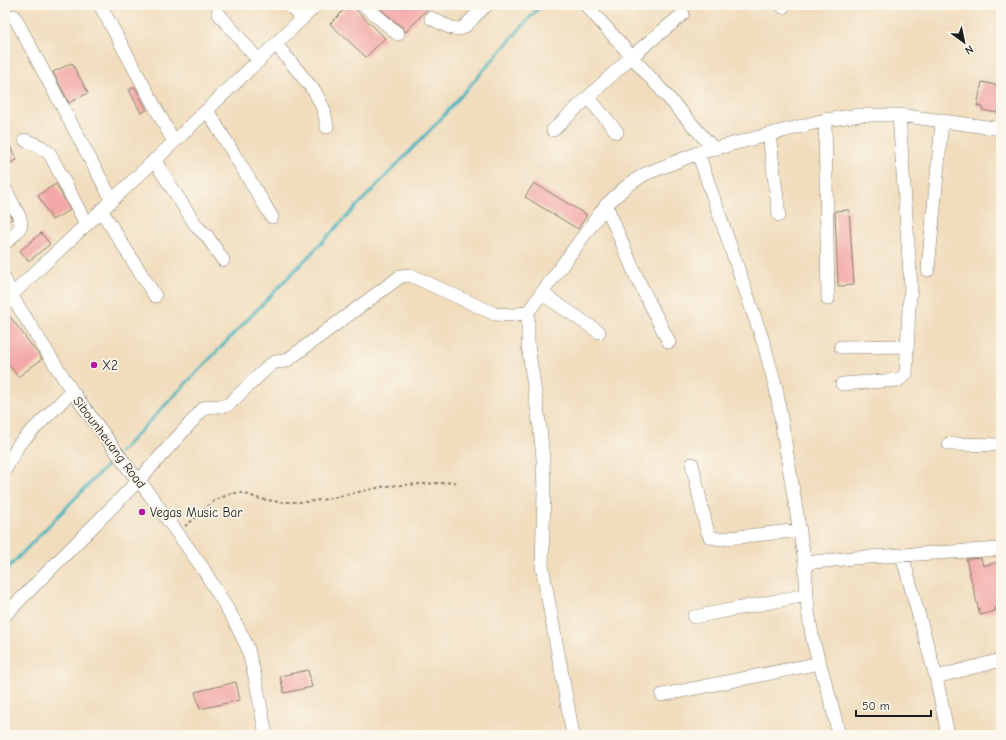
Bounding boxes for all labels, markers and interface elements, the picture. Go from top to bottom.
north arrow [944,22,984,62]
text: N [963,43,976,57]
place label: X2 [102,358,118,373]
marker: X2 [89,360,99,370]
street label: Sibounheuang Road [70,393,149,491]
place label: Vegas Music Bar [150,505,243,520]
marker: Vegas Music Bar [137,507,147,517]
scale bar [856,692,931,718]
text: 50 m [862,699,890,713]

